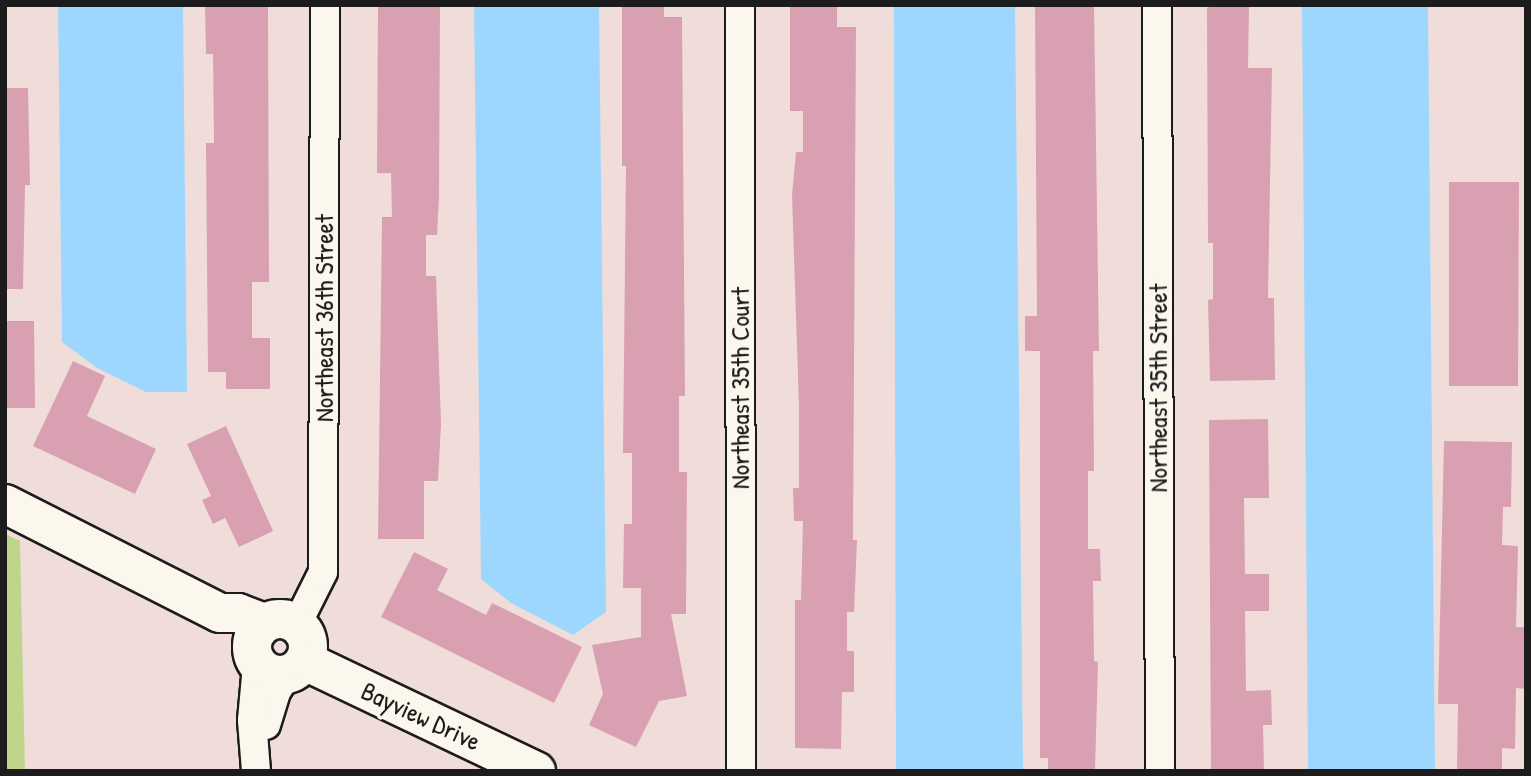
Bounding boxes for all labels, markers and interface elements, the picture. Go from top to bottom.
street label: Northeast 36th Street [308,214,340,422]
street label: Northeast 35th Street [1142,284,1174,492]
street label: Northeast 35th Court [724,287,756,489]
street label: Bayview Drive [356,675,486,757]

